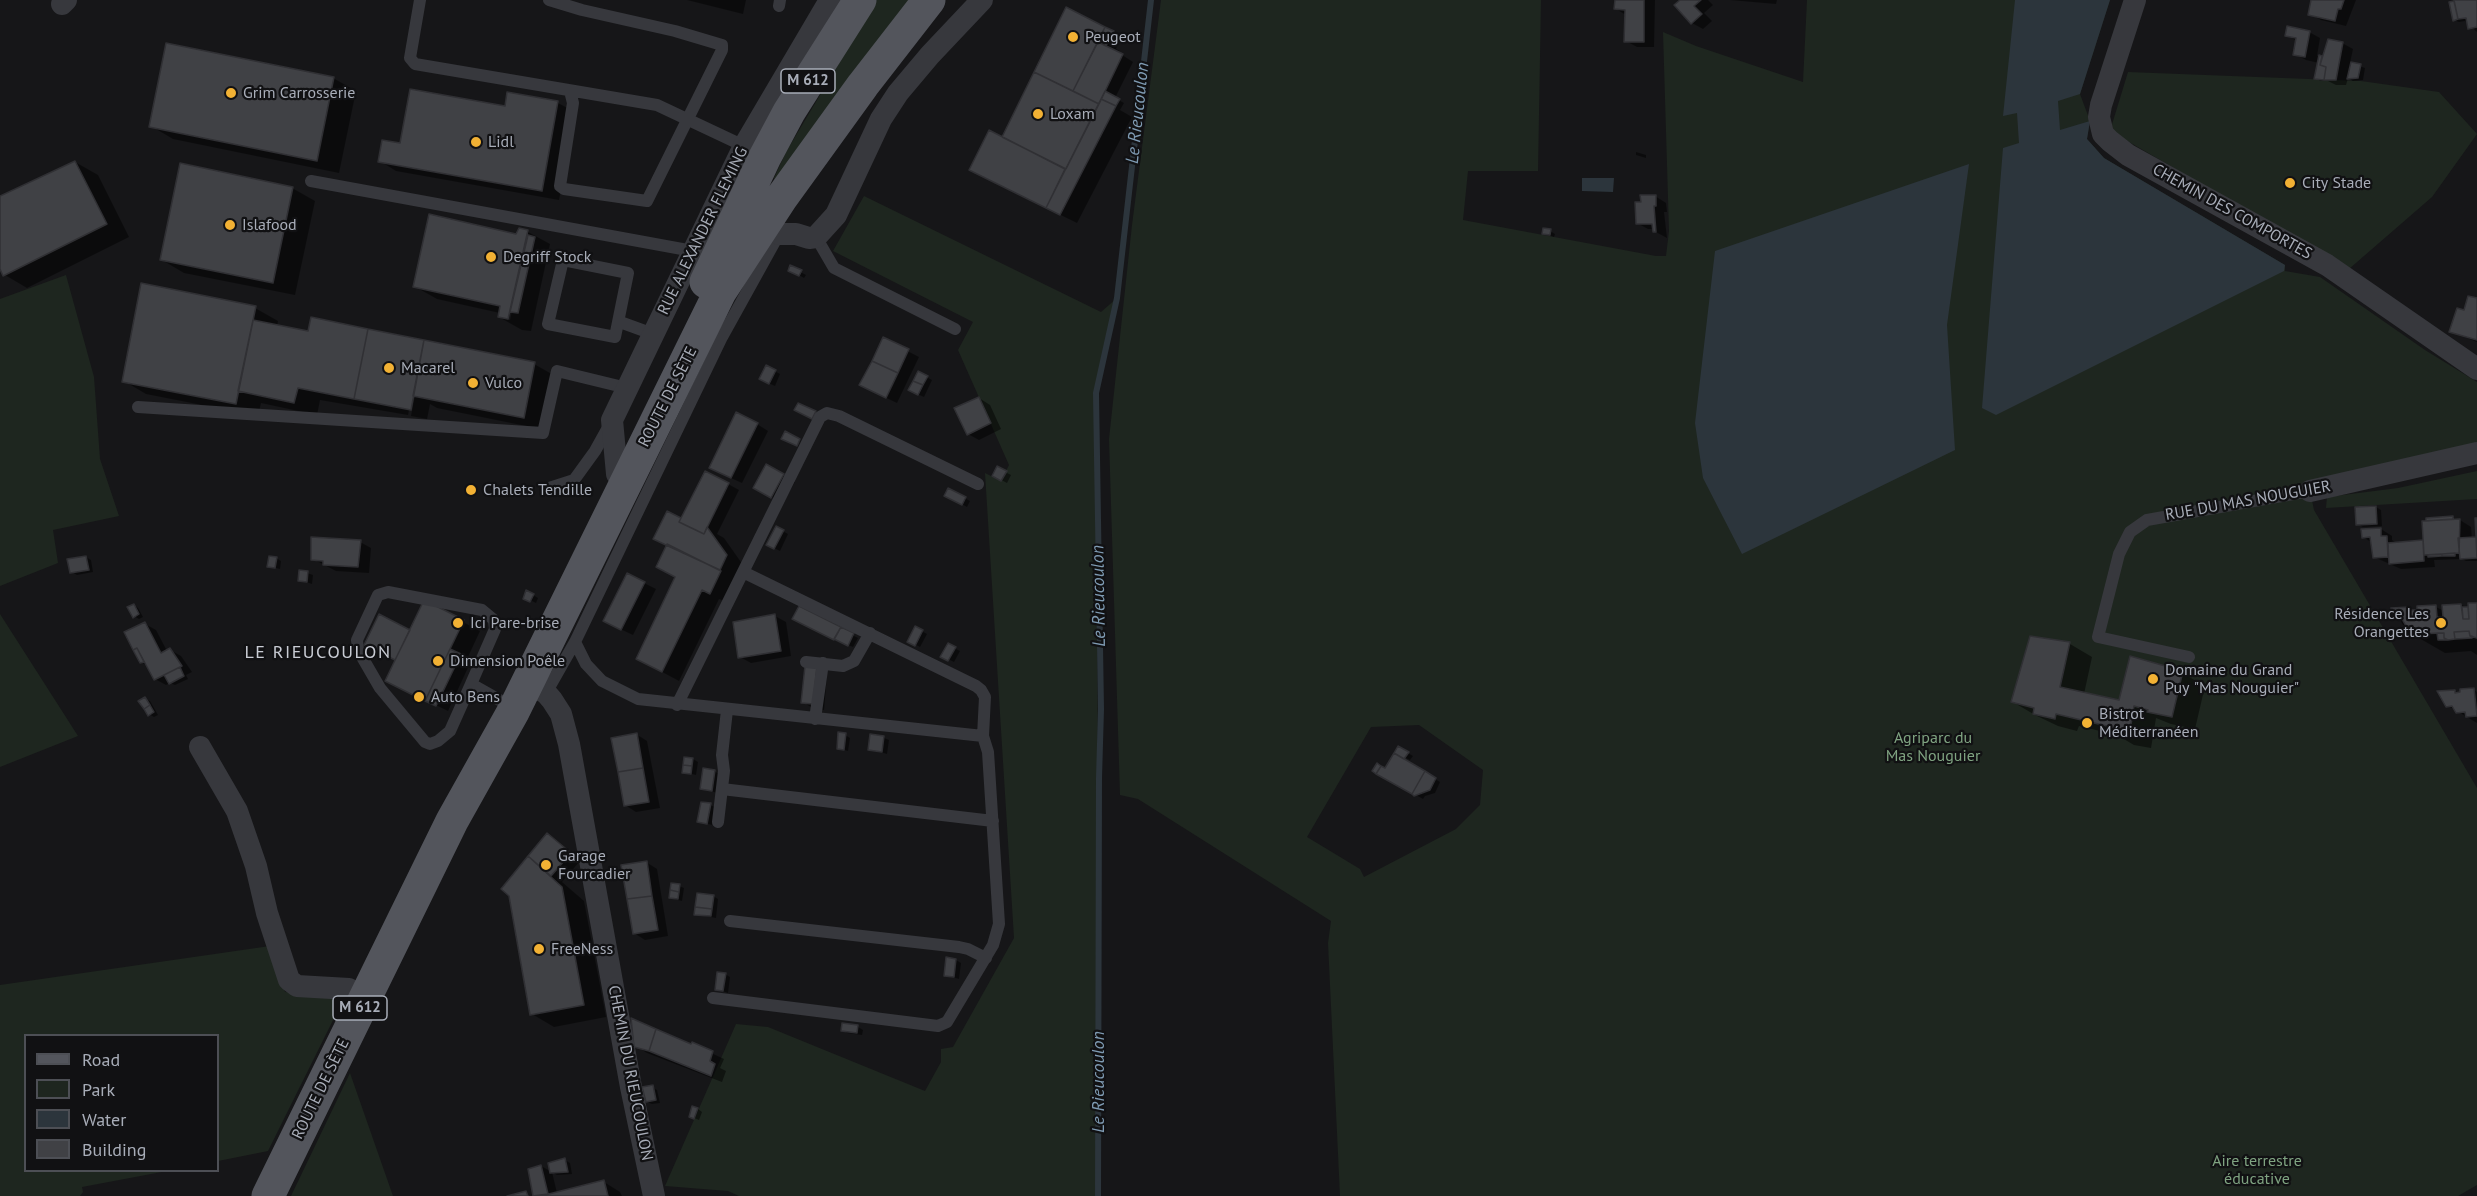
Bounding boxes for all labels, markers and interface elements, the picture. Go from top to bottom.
place label: Peugeot [1085,27,1141,47]
marker: Peugeot [1066,30,1080,44]
water label: Le Rieucoulon [1122,61,1154,165]
road number: M 612 [781,69,835,93]
place label: Grim Carrosserie [243,83,355,103]
marker: Grim Carrosserie [224,86,238,100]
place label: Loxam [1050,104,1095,124]
marker: Loxam [1031,107,1045,121]
place label: Lidl [488,132,514,152]
marker: Lidl [469,135,483,149]
street label: RUE ALEXANDER FLEMING [654,144,752,318]
street label: CHEMIN DES COMPORTES [2149,160,2315,264]
place label: City Stade [2302,173,2371,193]
marker: City Stade [2283,176,2297,190]
place label: Islafood [242,215,297,235]
marker: Islafood [223,218,237,232]
place label: Degriff Stock [503,247,591,267]
marker: Degriff Stock [484,250,498,264]
street label: ROUTE DE SÈTE [635,344,701,450]
place label: Macarel [401,358,455,378]
marker: Macarel [382,361,396,375]
place label: Vulco [485,373,522,393]
marker: Vulco [466,376,480,390]
street label: RUE DU MAS NOUGUIER [2164,477,2332,525]
place label: Chalets Tendille [483,480,592,500]
marker: Chalets Tendille [464,483,478,497]
water label: Le Rieucoulon [1087,545,1111,647]
place label: Résidence Les Orangettes [2334,604,2429,642]
place label: Ici Pare-brise [470,613,559,633]
marker: Ici Pare-brise [451,616,465,630]
marker: Résidence Les Orangettes [2434,616,2448,630]
district label: LE RIEUCOULON [245,642,391,664]
place label: Dimension Poêle [450,651,565,671]
marker: Dimension Poêle [431,654,445,668]
place label: Domaine du Grand Puy "Mas Nouguier" [2165,660,2299,698]
marker: Domaine du Grand Puy "Mas Nouguier" [2146,672,2160,686]
place label: Auto Bens [431,687,500,707]
marker: Auto Bens [412,690,426,704]
place label: Bistrot Méditerranéen [2099,704,2198,742]
marker: Bistrot Méditerranéen [2080,716,2094,730]
park label: Agriparc du Mas Nouguier [1886,728,1980,766]
place label: Garage Fourcadier [558,846,631,884]
marker: Garage Fourcadier [539,858,553,872]
place label: FreeNess [551,939,613,959]
marker: FreeNess [532,942,546,956]
street label: CHEMIN DU RIEUCOULON [604,984,656,1162]
road number: M 612 [333,996,387,1020]
water label: Le Rieucoulon [1088,1031,1110,1133]
legend [24,1034,219,1172]
street label: ROUTE DE SÈTE [288,1035,354,1143]
text: Road [82,1048,120,1071]
text: Park [82,1078,115,1101]
text: Water [82,1108,126,1131]
text: Building [82,1138,146,1161]
park label: Aire terrestre éducative [2212,1151,2302,1189]

